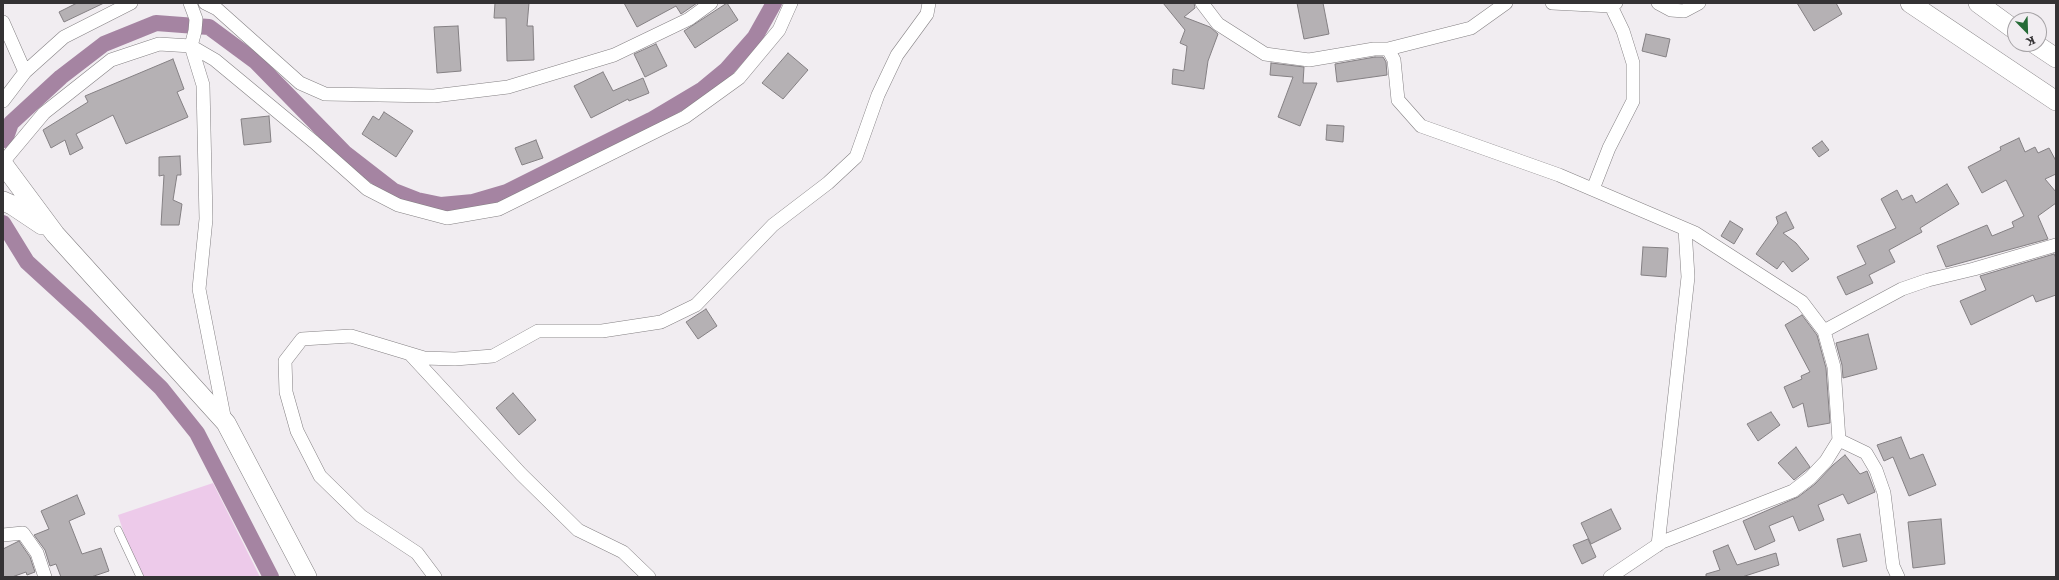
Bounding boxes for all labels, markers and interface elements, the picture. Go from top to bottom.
north arrow [2007,12,2047,52]
text: K [2024,33,2038,51]

